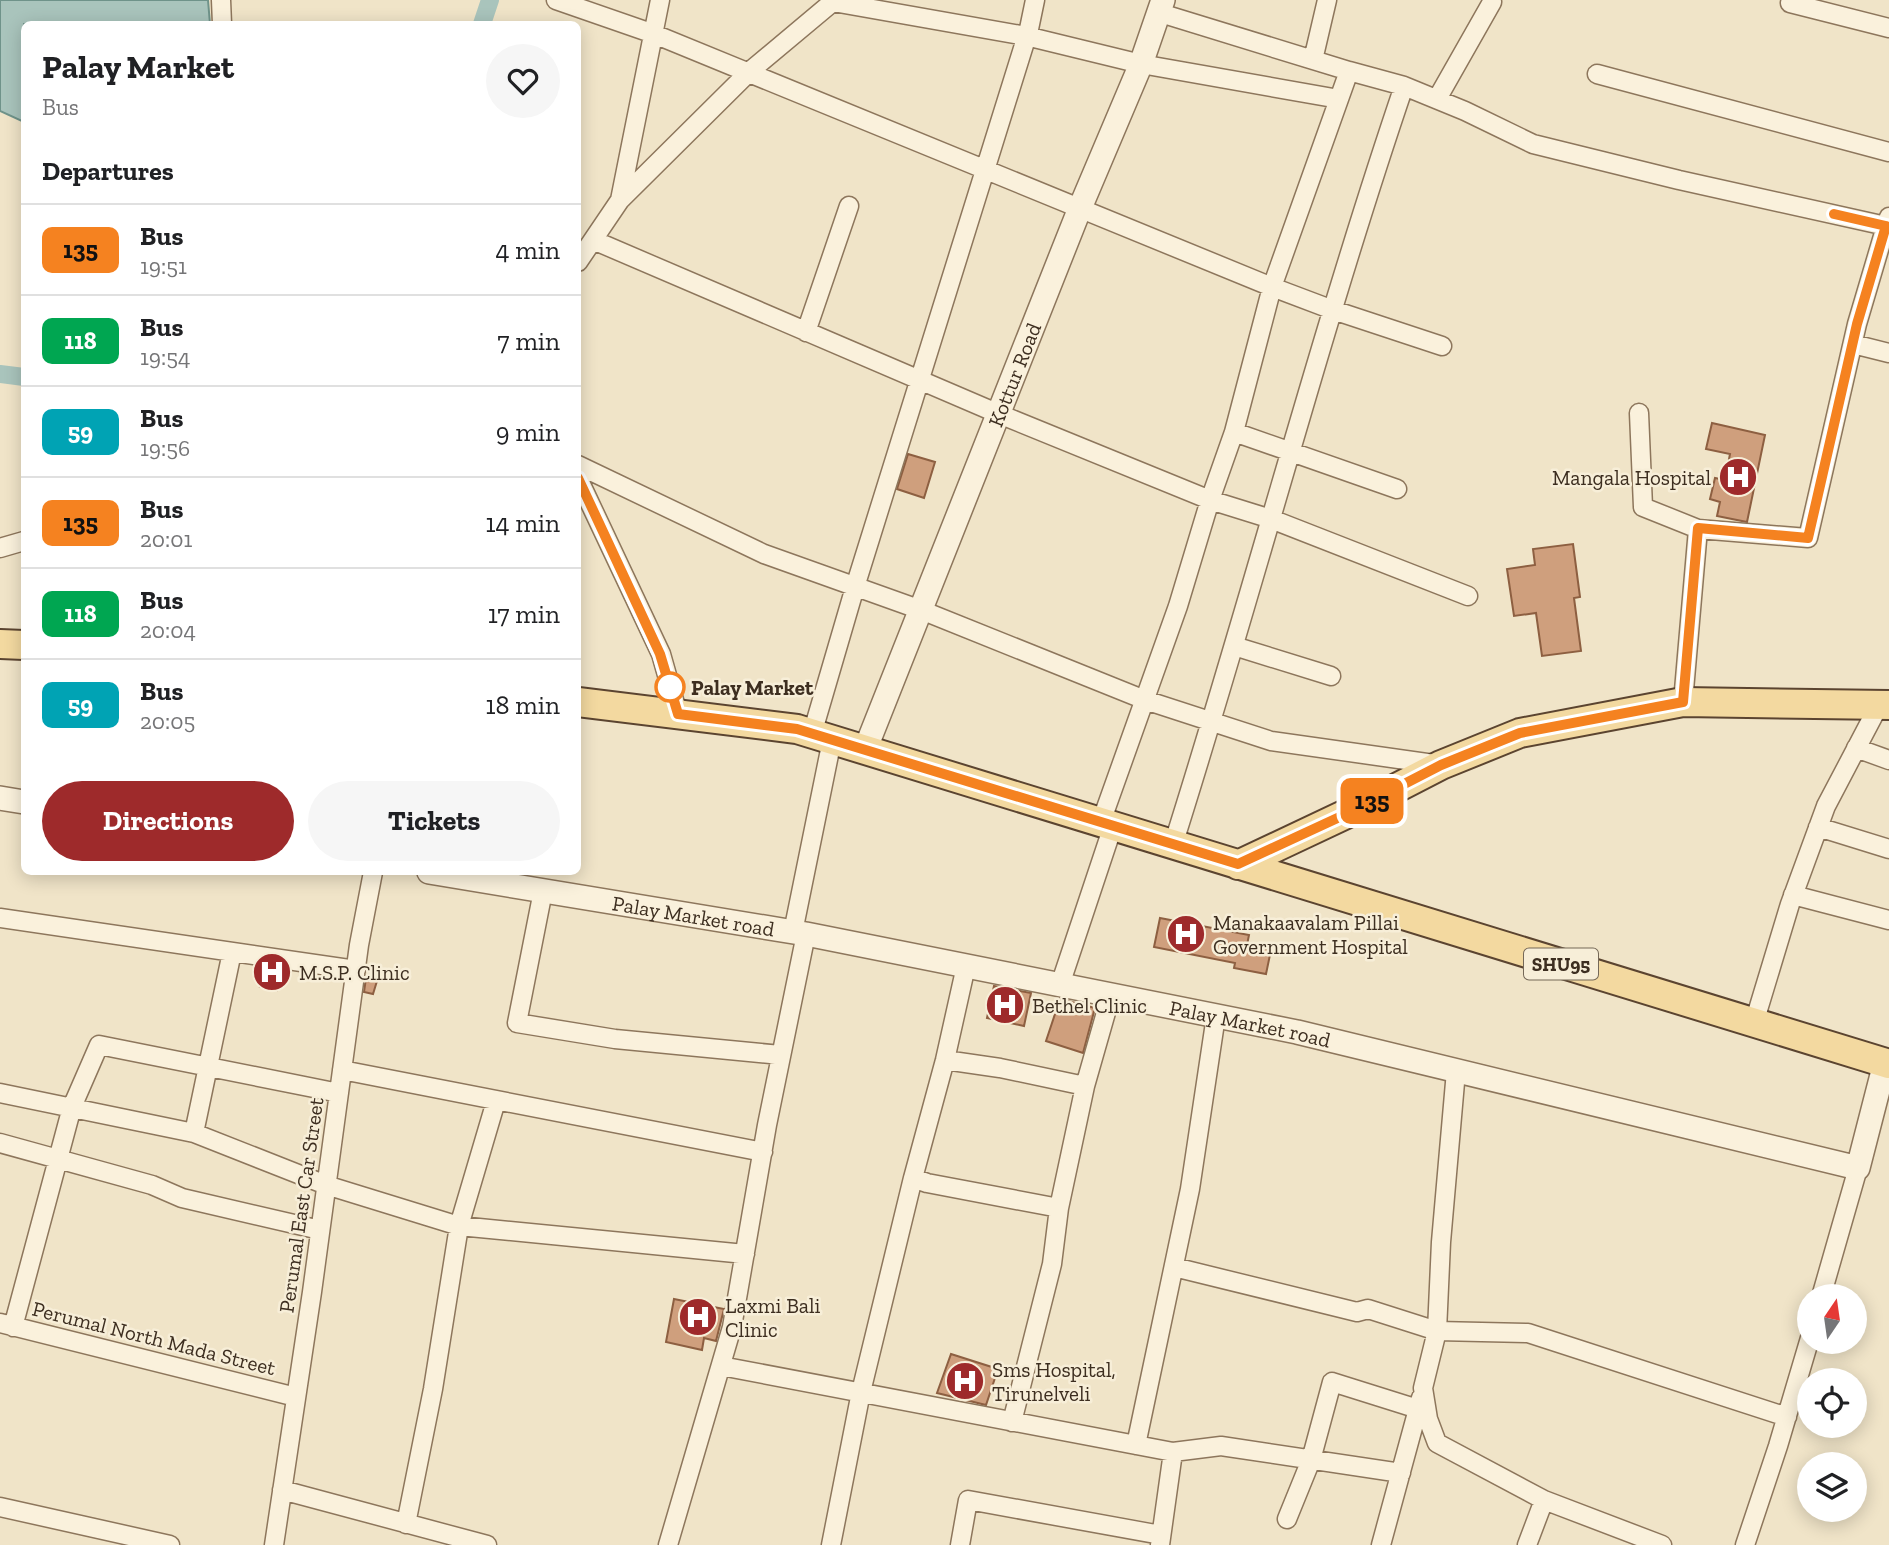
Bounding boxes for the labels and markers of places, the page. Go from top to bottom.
hospital icon: Mangala Hospital [1717,456,1759,498]
place label: Mangala Hospital [1552,465,1711,490]
marker: Palay Market [655,672,685,702]
place label: Palay Market [691,675,814,700]
place label: Manakaavalam Pillai Government Hospital [1213,910,1408,959]
hospital icon: Manakaavalam Pillai Government Hospital [1165,913,1207,955]
hospital icon: M.S.P. Clinic [251,951,293,993]
place label: M.S.P. Clinic [299,960,410,985]
hospital icon: Bethel Clinic [984,984,1026,1026]
place label: Bethel Clinic [1032,993,1147,1018]
place label: Laxmi Bali Clinic [725,1293,821,1342]
hospital icon: Laxmi Bali Clinic [677,1296,719,1338]
place label: Sms Hospital, Tirunelveli [992,1357,1116,1406]
hospital icon: Sms Hospital, Tirunelveli [944,1360,986,1402]

